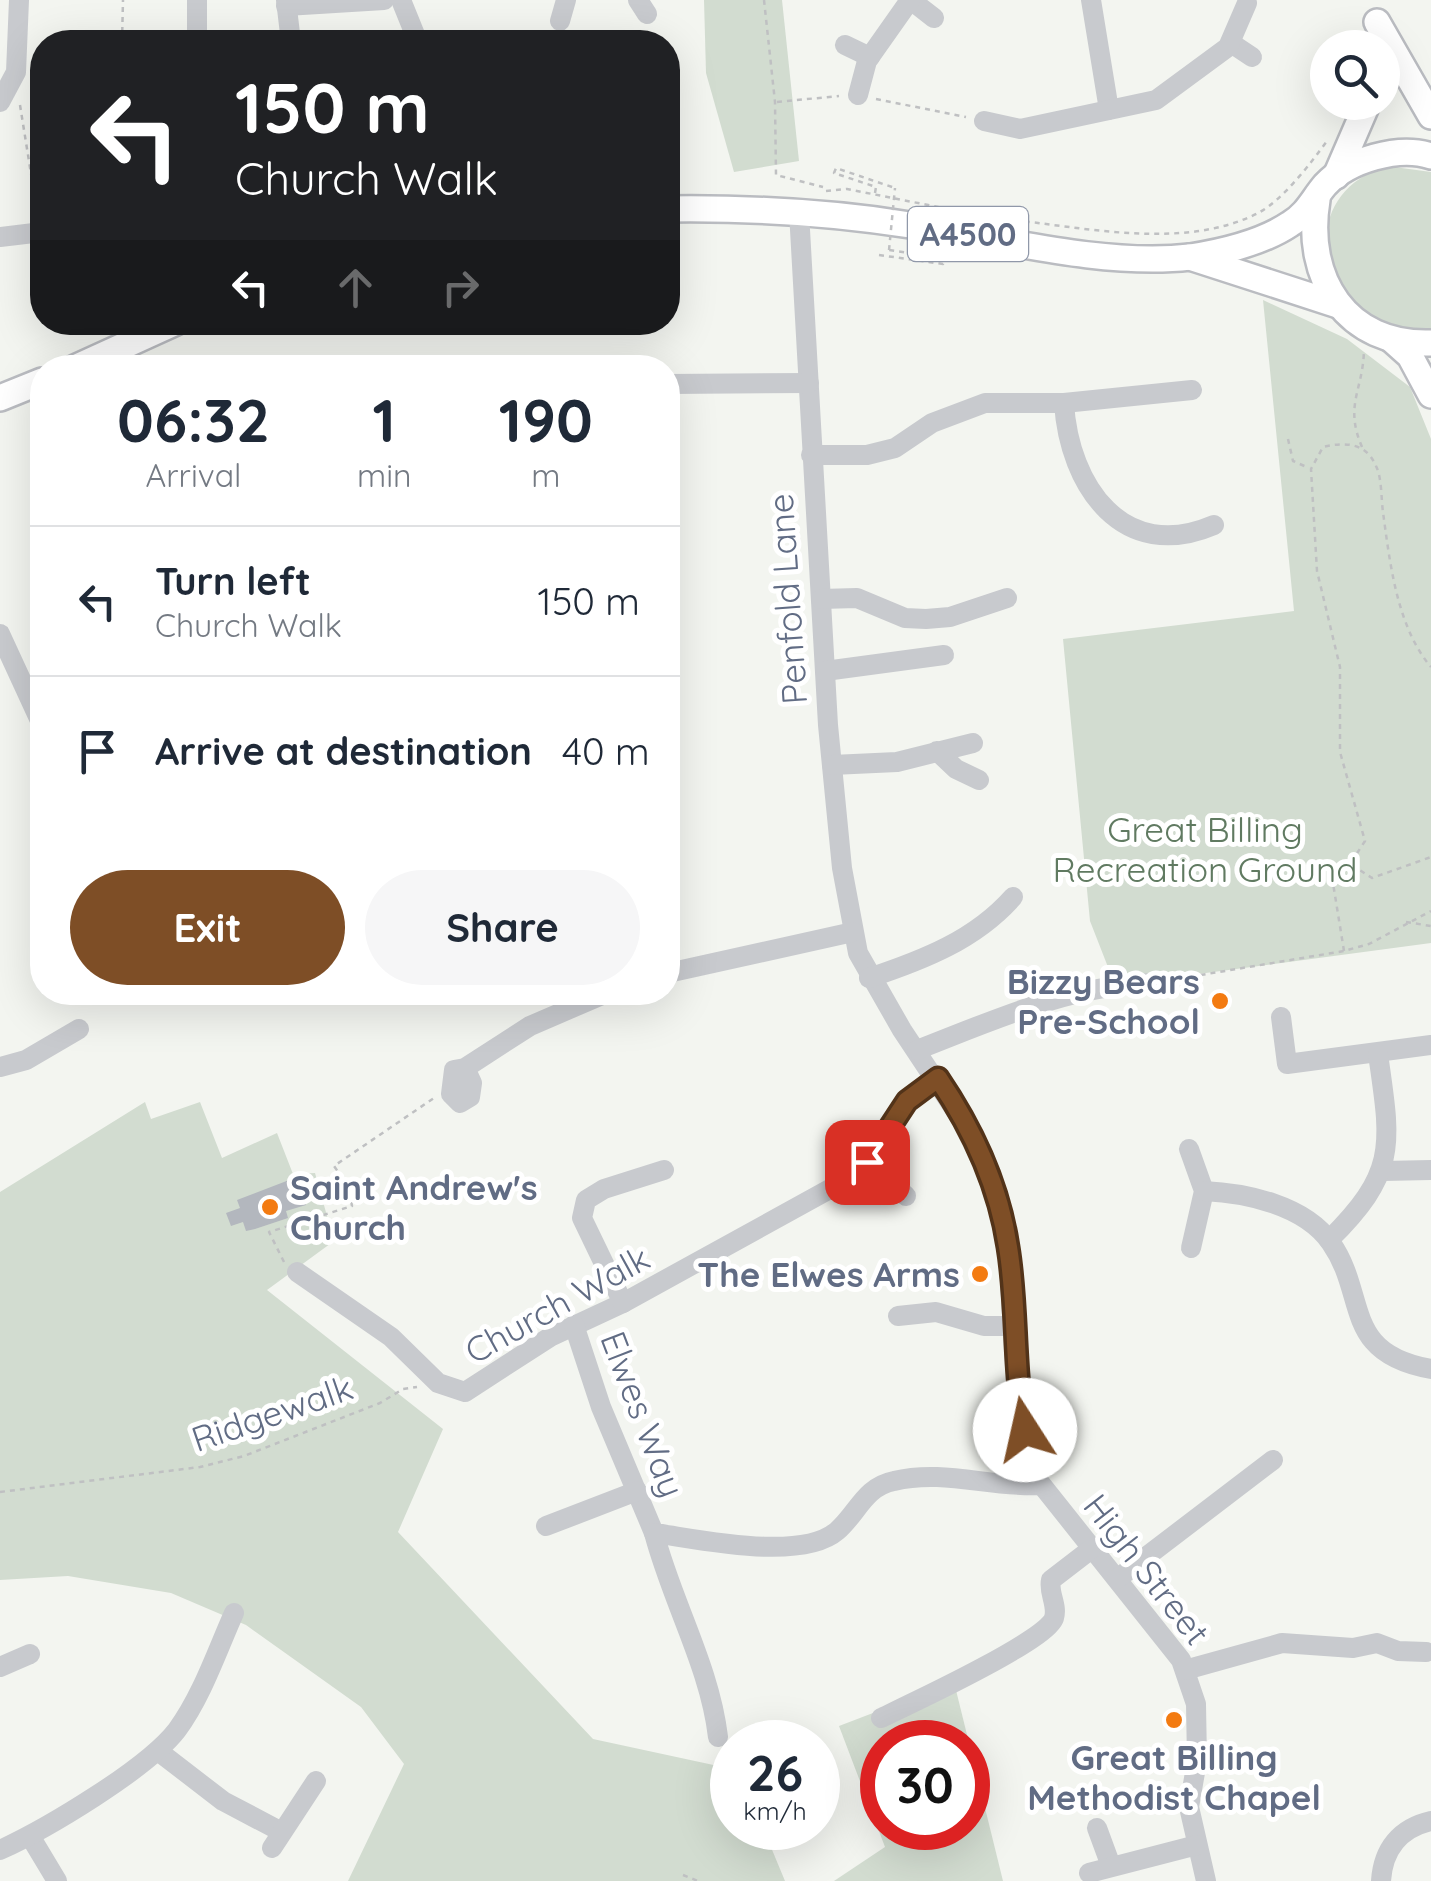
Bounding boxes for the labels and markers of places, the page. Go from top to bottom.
place label: Bizzy Bears Pre-School [1007,959,1200,1043]
marker: Bizzy Bears Pre-School [1209,990,1231,1012]
pin [825,1120,910,1205]
place label: Saint Andrew's Church [290,1165,538,1249]
marker: Saint Andrew's Church [259,1196,281,1218]
place label: The Elwes Arms [697,1252,960,1296]
marker: The Elwes Arms [969,1263,991,1285]
marker: Great Billing Methodist Chapel [1163,1709,1185,1731]
place label: Great Billing Methodist Chapel [1027,1735,1321,1819]

